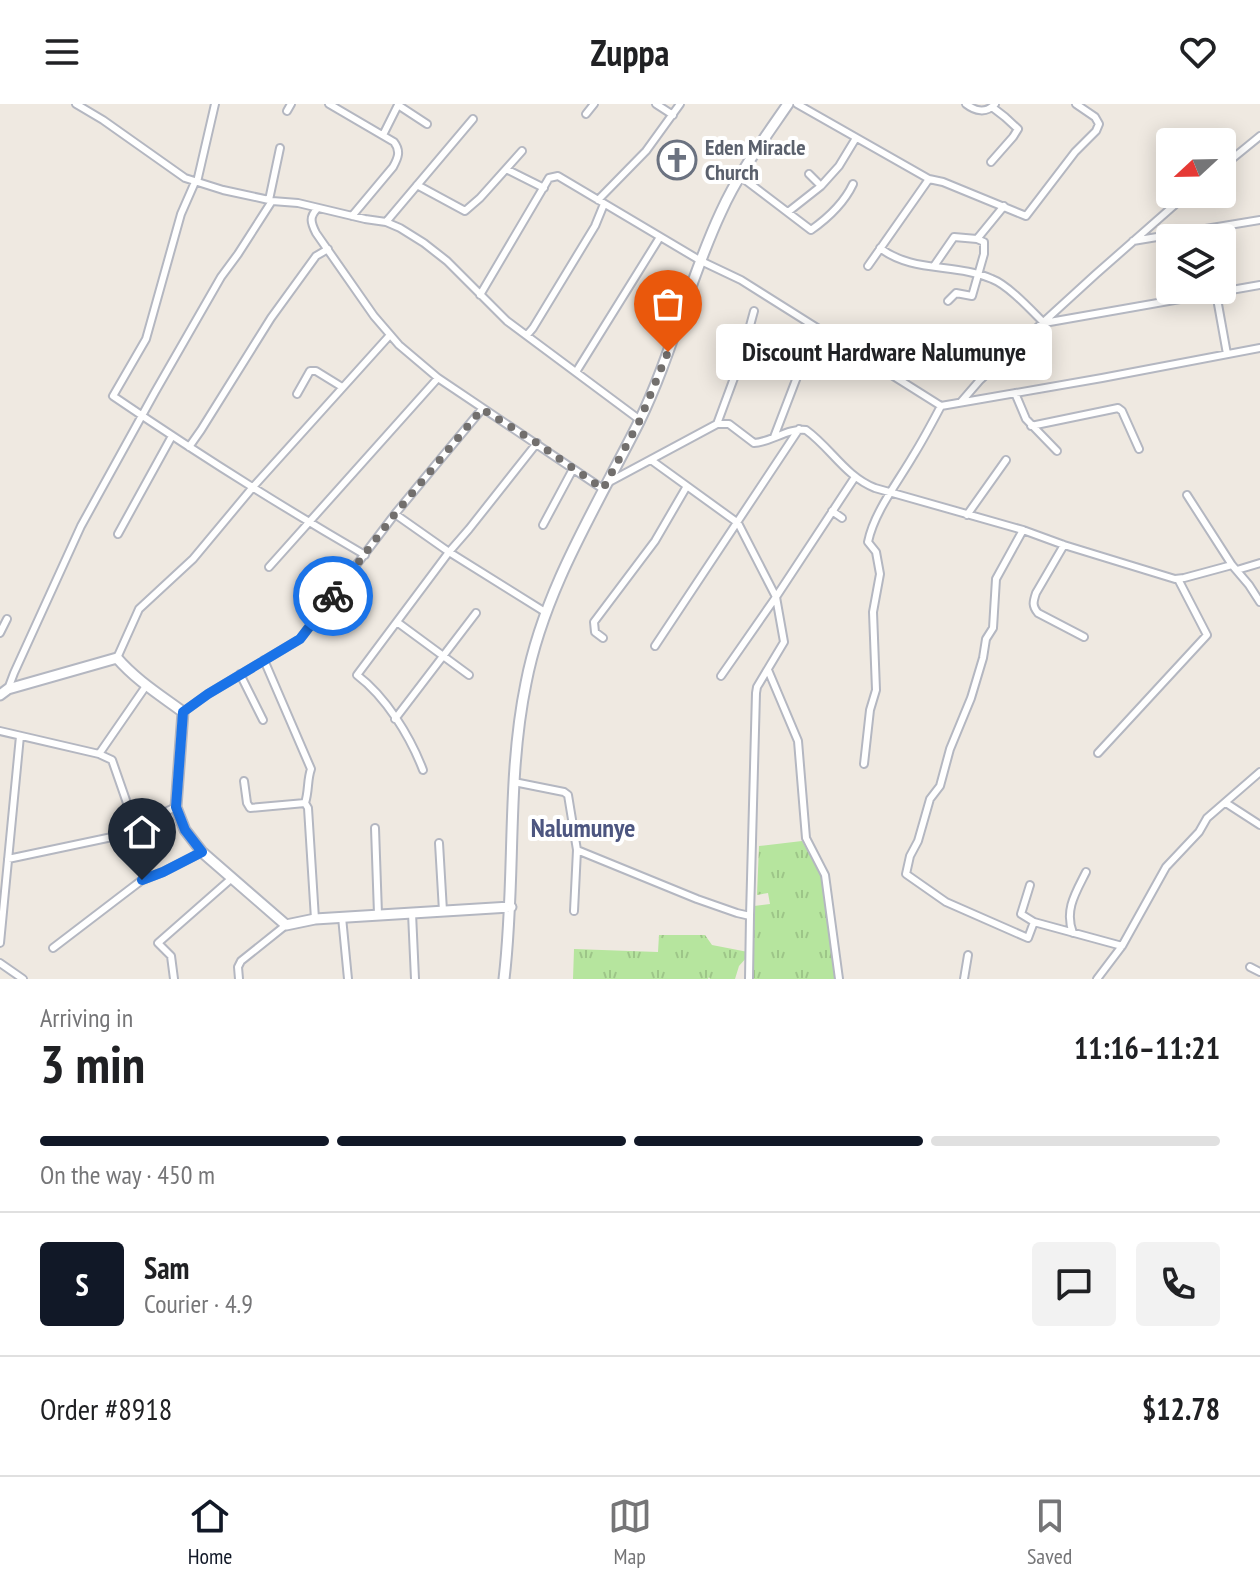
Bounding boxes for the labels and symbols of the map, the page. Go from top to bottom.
north arrow [1156,128,1236,208]
place label: Eden Miracle Church [705,133,806,186]
church icon: Eden Miracle Church [656,139,698,181]
pin [634,270,702,352]
callout: Discount Hardware Nalumunye [716,324,1052,380]
courier [293,556,373,636]
pin [108,798,176,880]
district label: Nalumunye [531,811,635,844]

